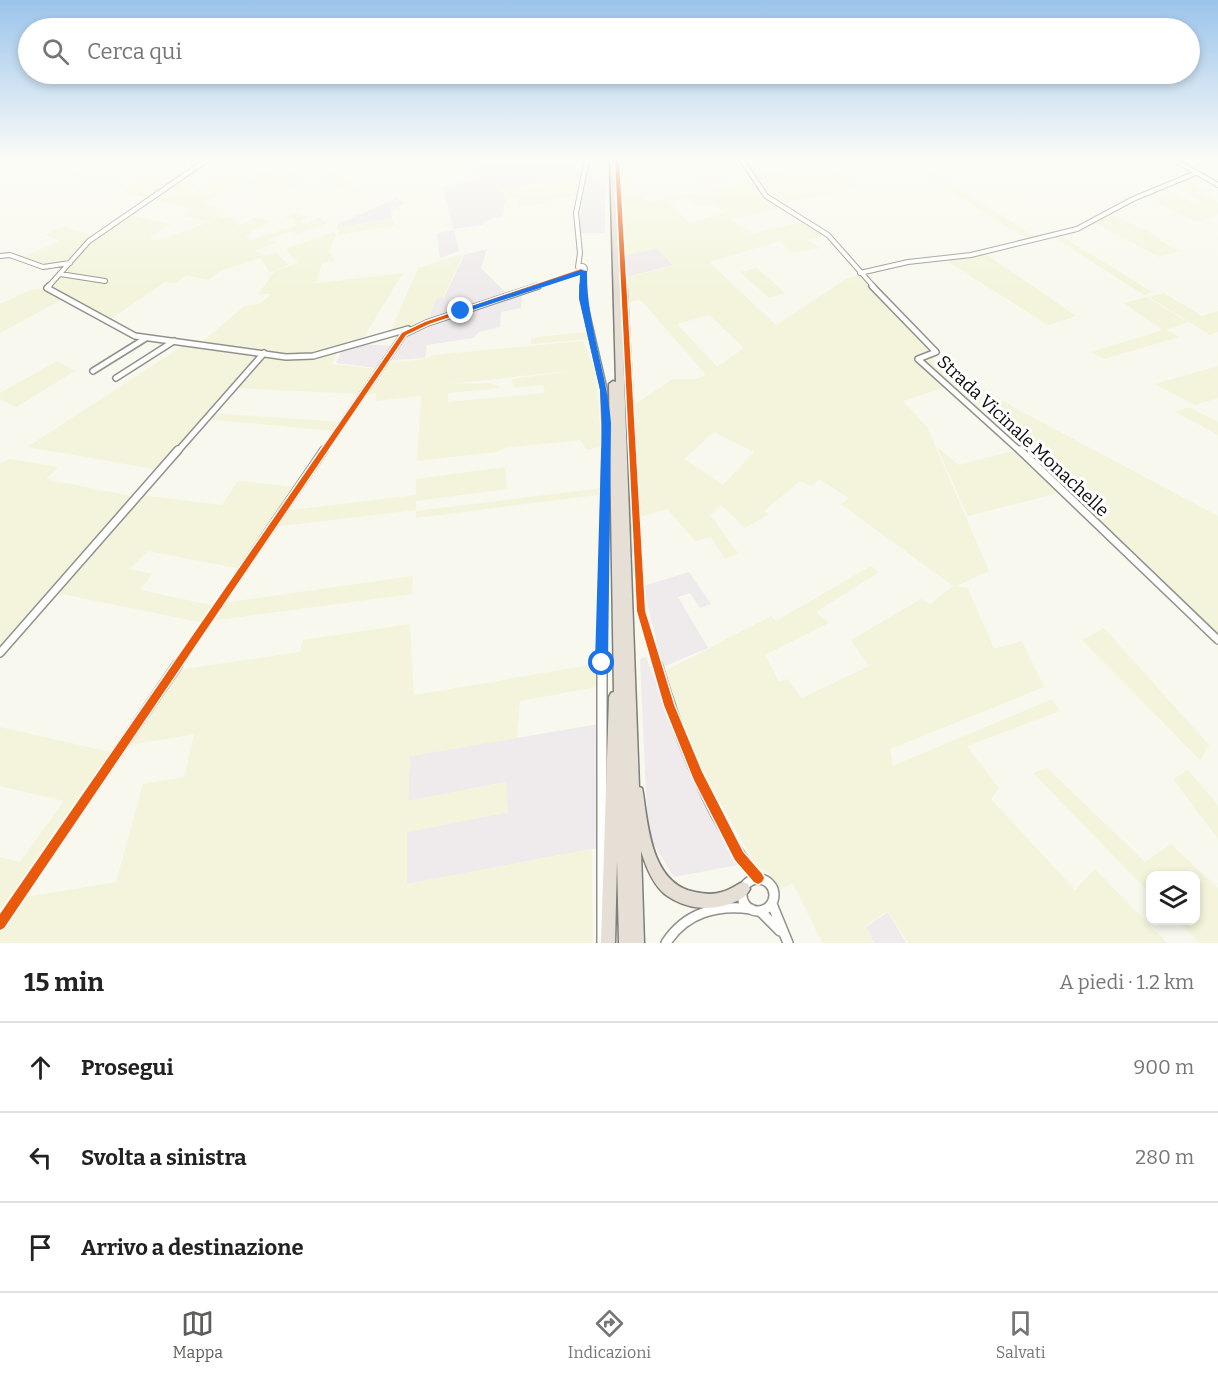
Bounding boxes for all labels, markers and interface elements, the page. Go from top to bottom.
search box [18,18,1200,84]
icon: search [39,35,72,68]
text: Cerca qui [87,38,182,65]
route end [447,297,473,323]
street label: Strada Vicinale Monachelle [933,351,1113,521]
route start [588,649,614,675]
map controls [1146,871,1200,925]
button: layers [1146,871,1200,925]
text: 15 min [24,967,104,998]
text: A piedi · 1.2 km [1059,970,1194,994]
icon: ahead [24,1051,57,1084]
text: Prosegui [81,1054,173,1081]
text: 900 m [1134,1055,1194,1079]
icon: left [24,1141,57,1174]
text: Svolta a sinistra [81,1144,247,1171]
text: 280 m [1135,1145,1194,1169]
icon: arrive [24,1231,57,1264]
text: Arrivo a destinazione [81,1234,304,1261]
tab: Mappa [172,1307,223,1362]
tab: Indicazioni [568,1307,651,1362]
tab: Salvati [996,1307,1046,1362]

